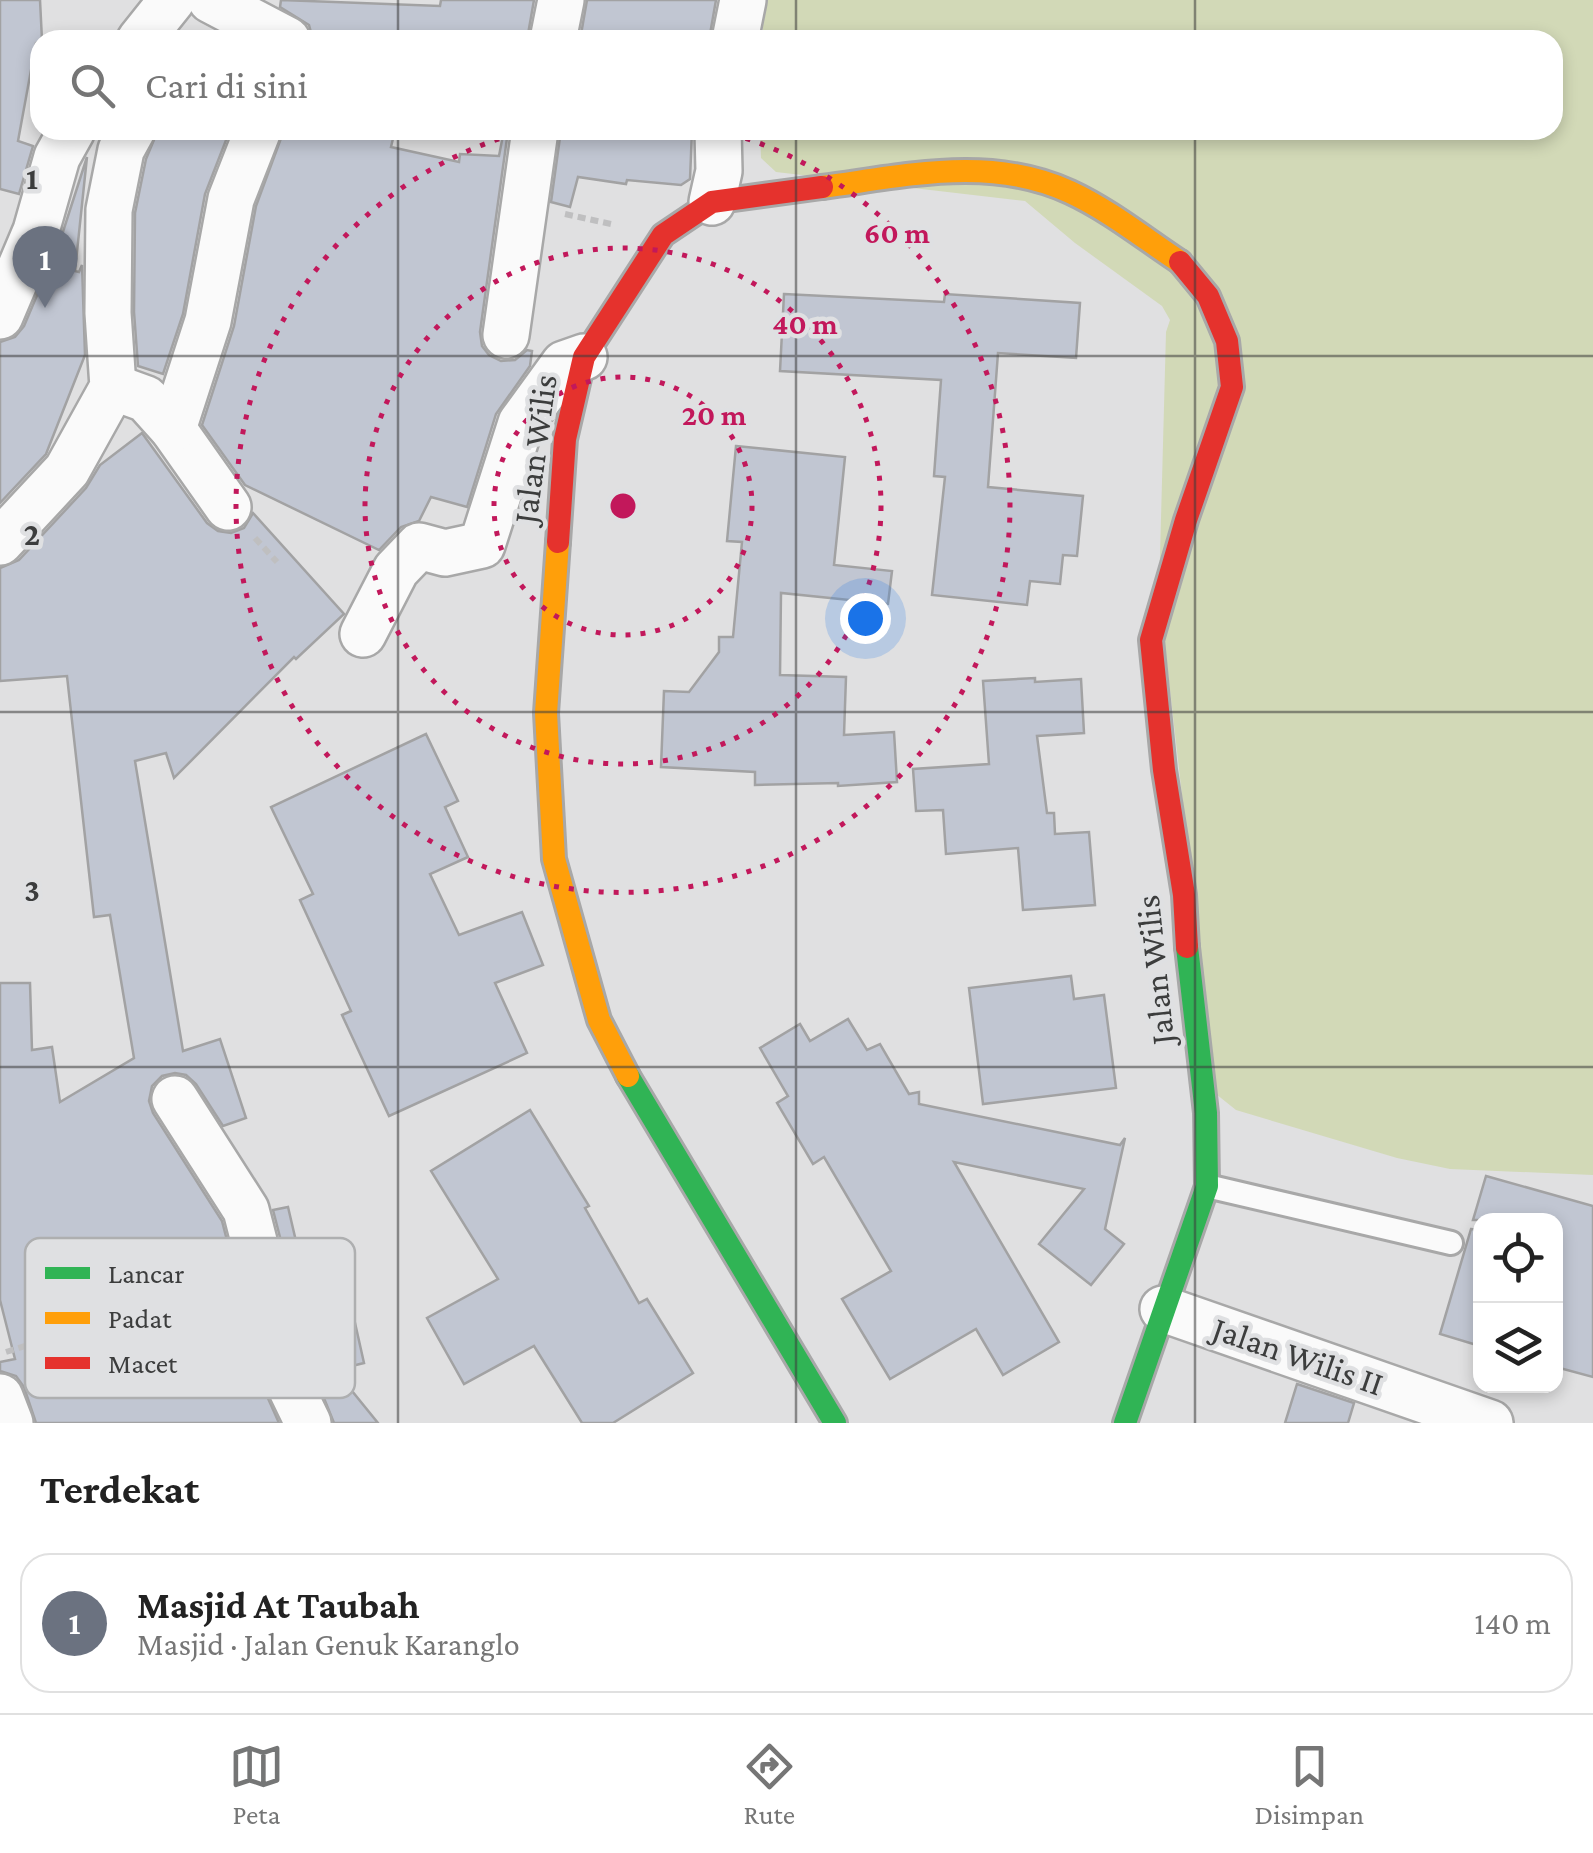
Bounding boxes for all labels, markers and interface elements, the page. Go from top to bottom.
search box [30,30,1563,140]
icon: search [65,58,120,113]
text: Cari di sini [145,64,308,106]
text: 1 [26,160,38,196]
text: 60 m [864,216,930,249]
pin: 1 [12,226,78,308]
text: 40 m [772,307,838,340]
street label: Jalan Wilis [505,372,565,529]
text: 20 m [682,398,747,431]
centre of rings [605,488,641,524]
text: 2 [24,516,40,552]
your location [840,593,891,644]
text: 3 [24,872,40,908]
street label: Jalan Wilis [1128,893,1183,1050]
map controls [1473,1213,1563,1393]
button: locate [1473,1213,1563,1303]
legend [25,1238,355,1398]
text: Lancar [108,1258,185,1289]
text: Padat [108,1303,172,1334]
button: layers [1473,1303,1563,1393]
street label: Jalan Wilis II [1205,1308,1388,1403]
text: Macet [108,1348,178,1379]
text: Terdekat [40,1465,199,1512]
text: Masjid At Taubah [137,1584,420,1626]
text: 1 [69,1605,80,1641]
text: 140 m [1474,1605,1551,1641]
text: Masjid · Jalan Genuk Karanglo [137,1626,520,1662]
tab: Peta [229,1739,284,1830]
tab: Rute [742,1739,797,1830]
tab: Disimpan [1255,1739,1364,1830]

